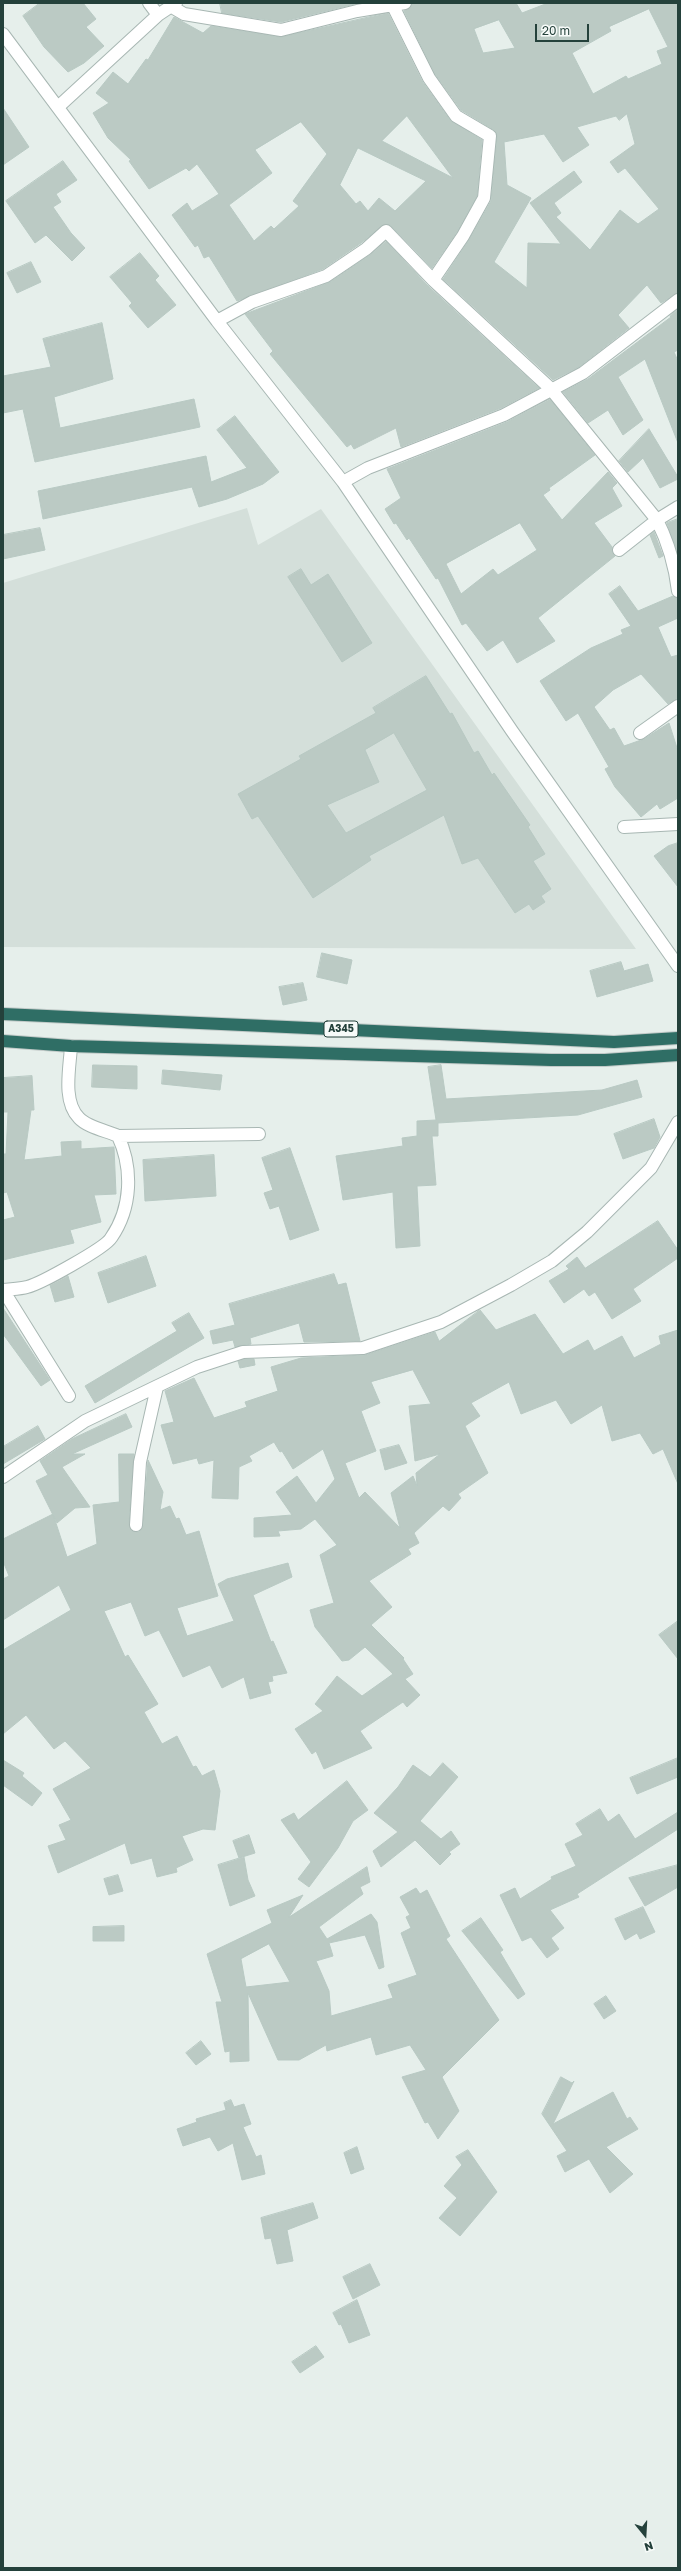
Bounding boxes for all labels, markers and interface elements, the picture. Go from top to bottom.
scale bar [537,16,591,42]
text: 20 m [542,23,570,38]
road number: A345 [324,1021,358,1037]
north arrow [625,2515,665,2555]
text: N [643,2539,655,2554]

